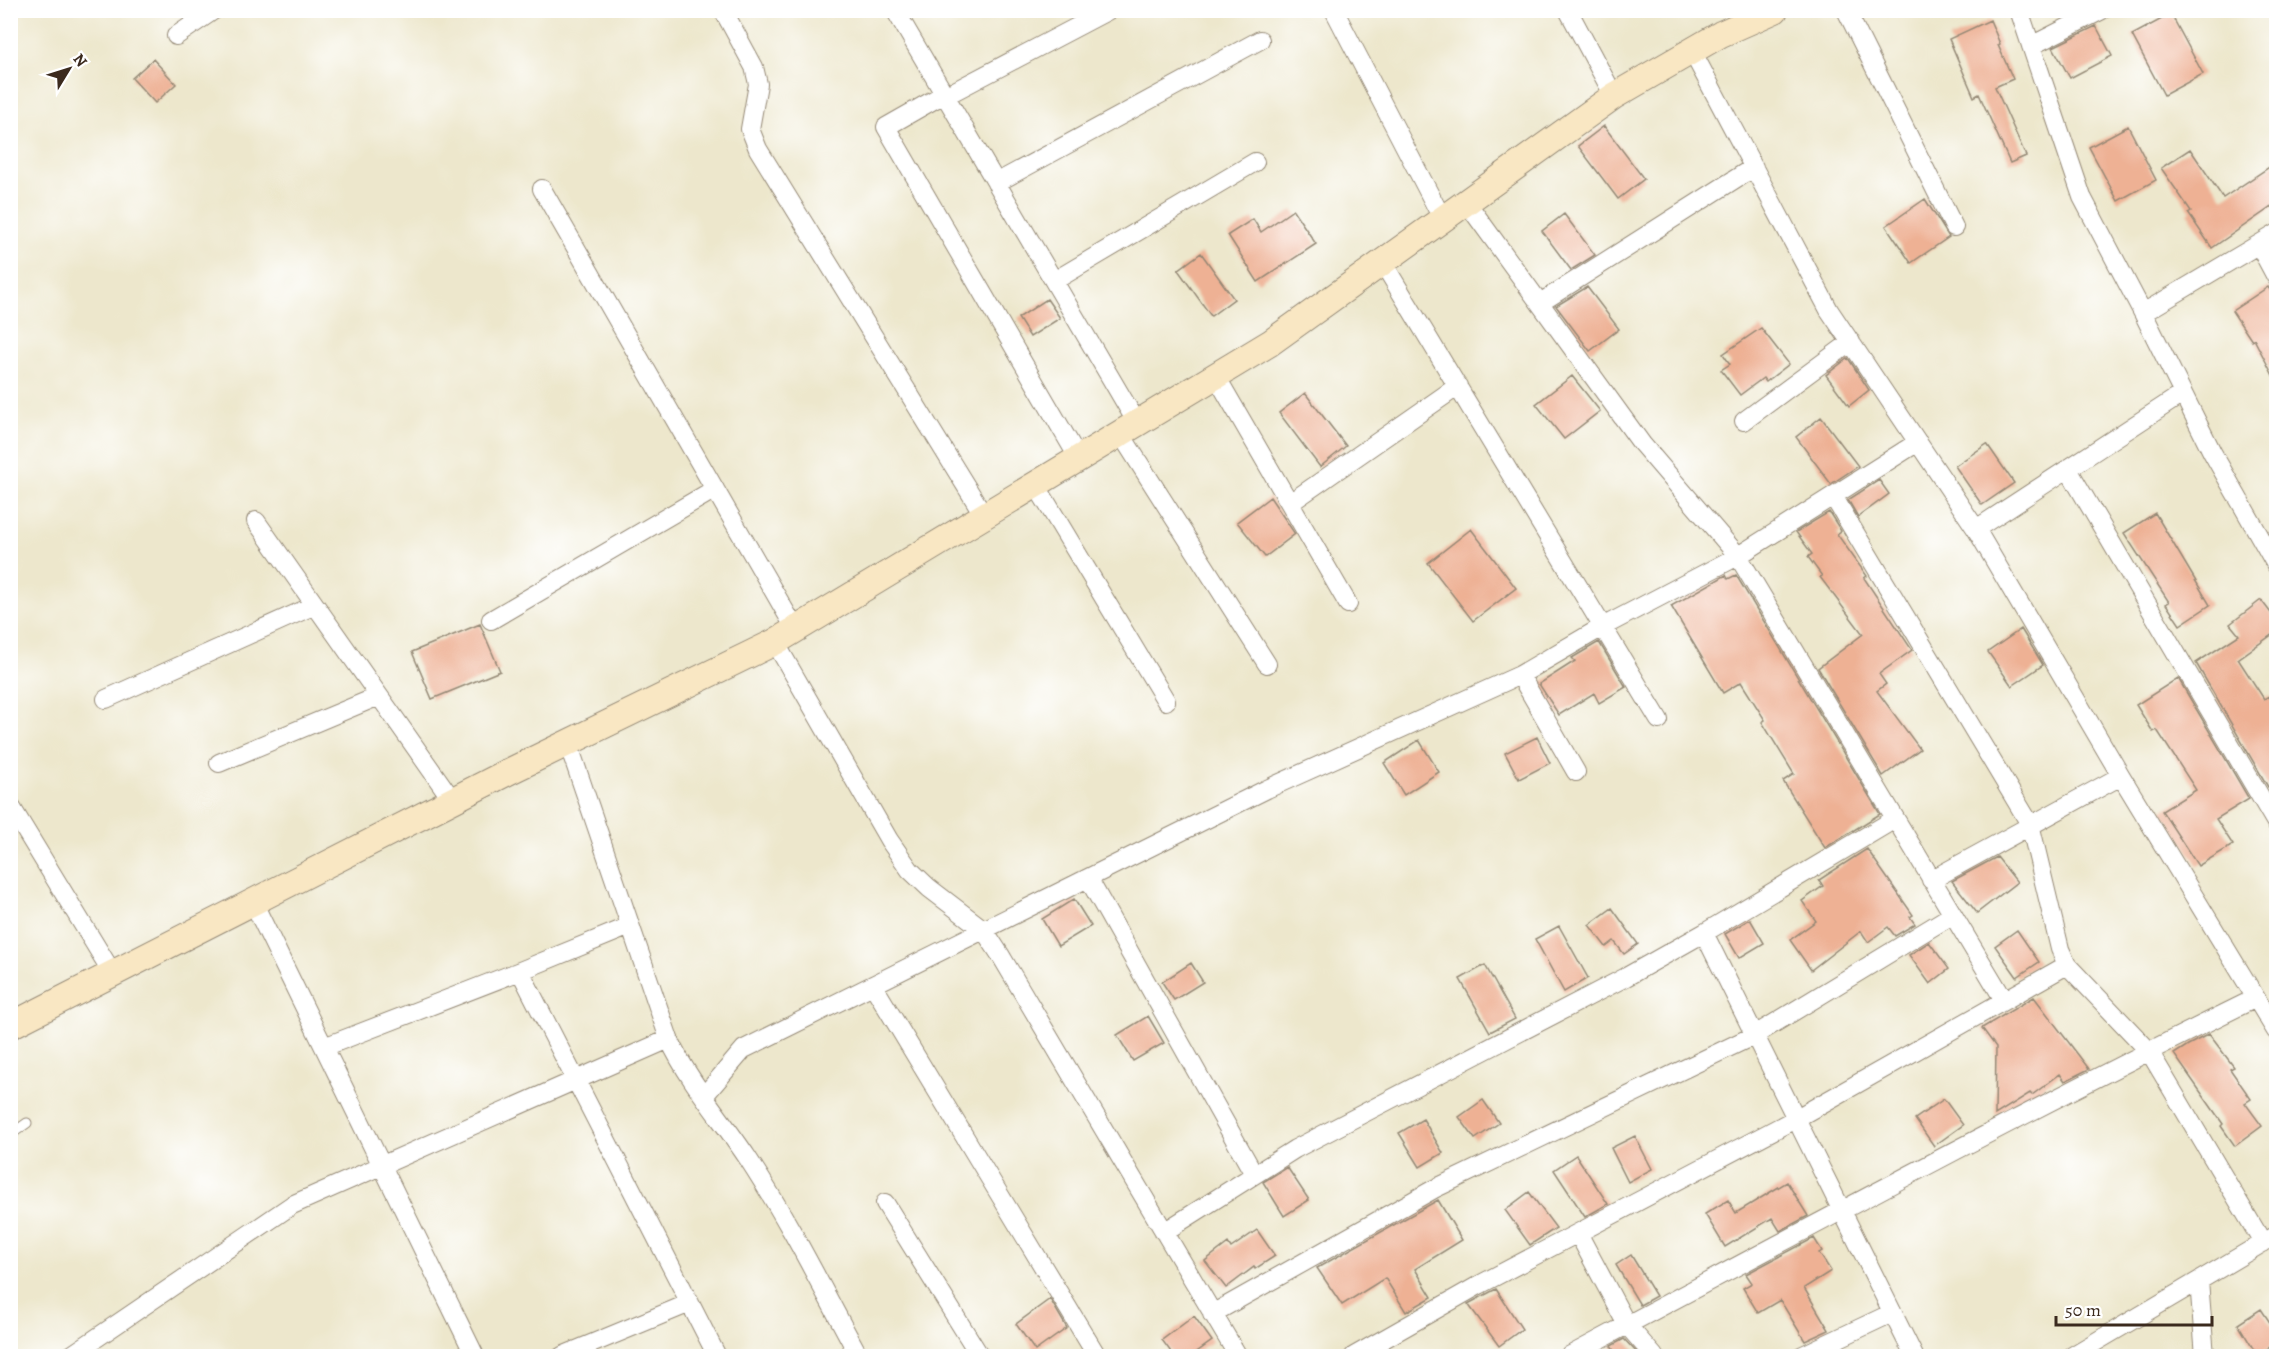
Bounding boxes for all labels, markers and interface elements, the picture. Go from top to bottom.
north arrow [39,39,99,99]
text: N [68,49,93,72]
scale bar [2056,1289,2212,1327]
text: 50 m [2065,1298,2101,1322]

